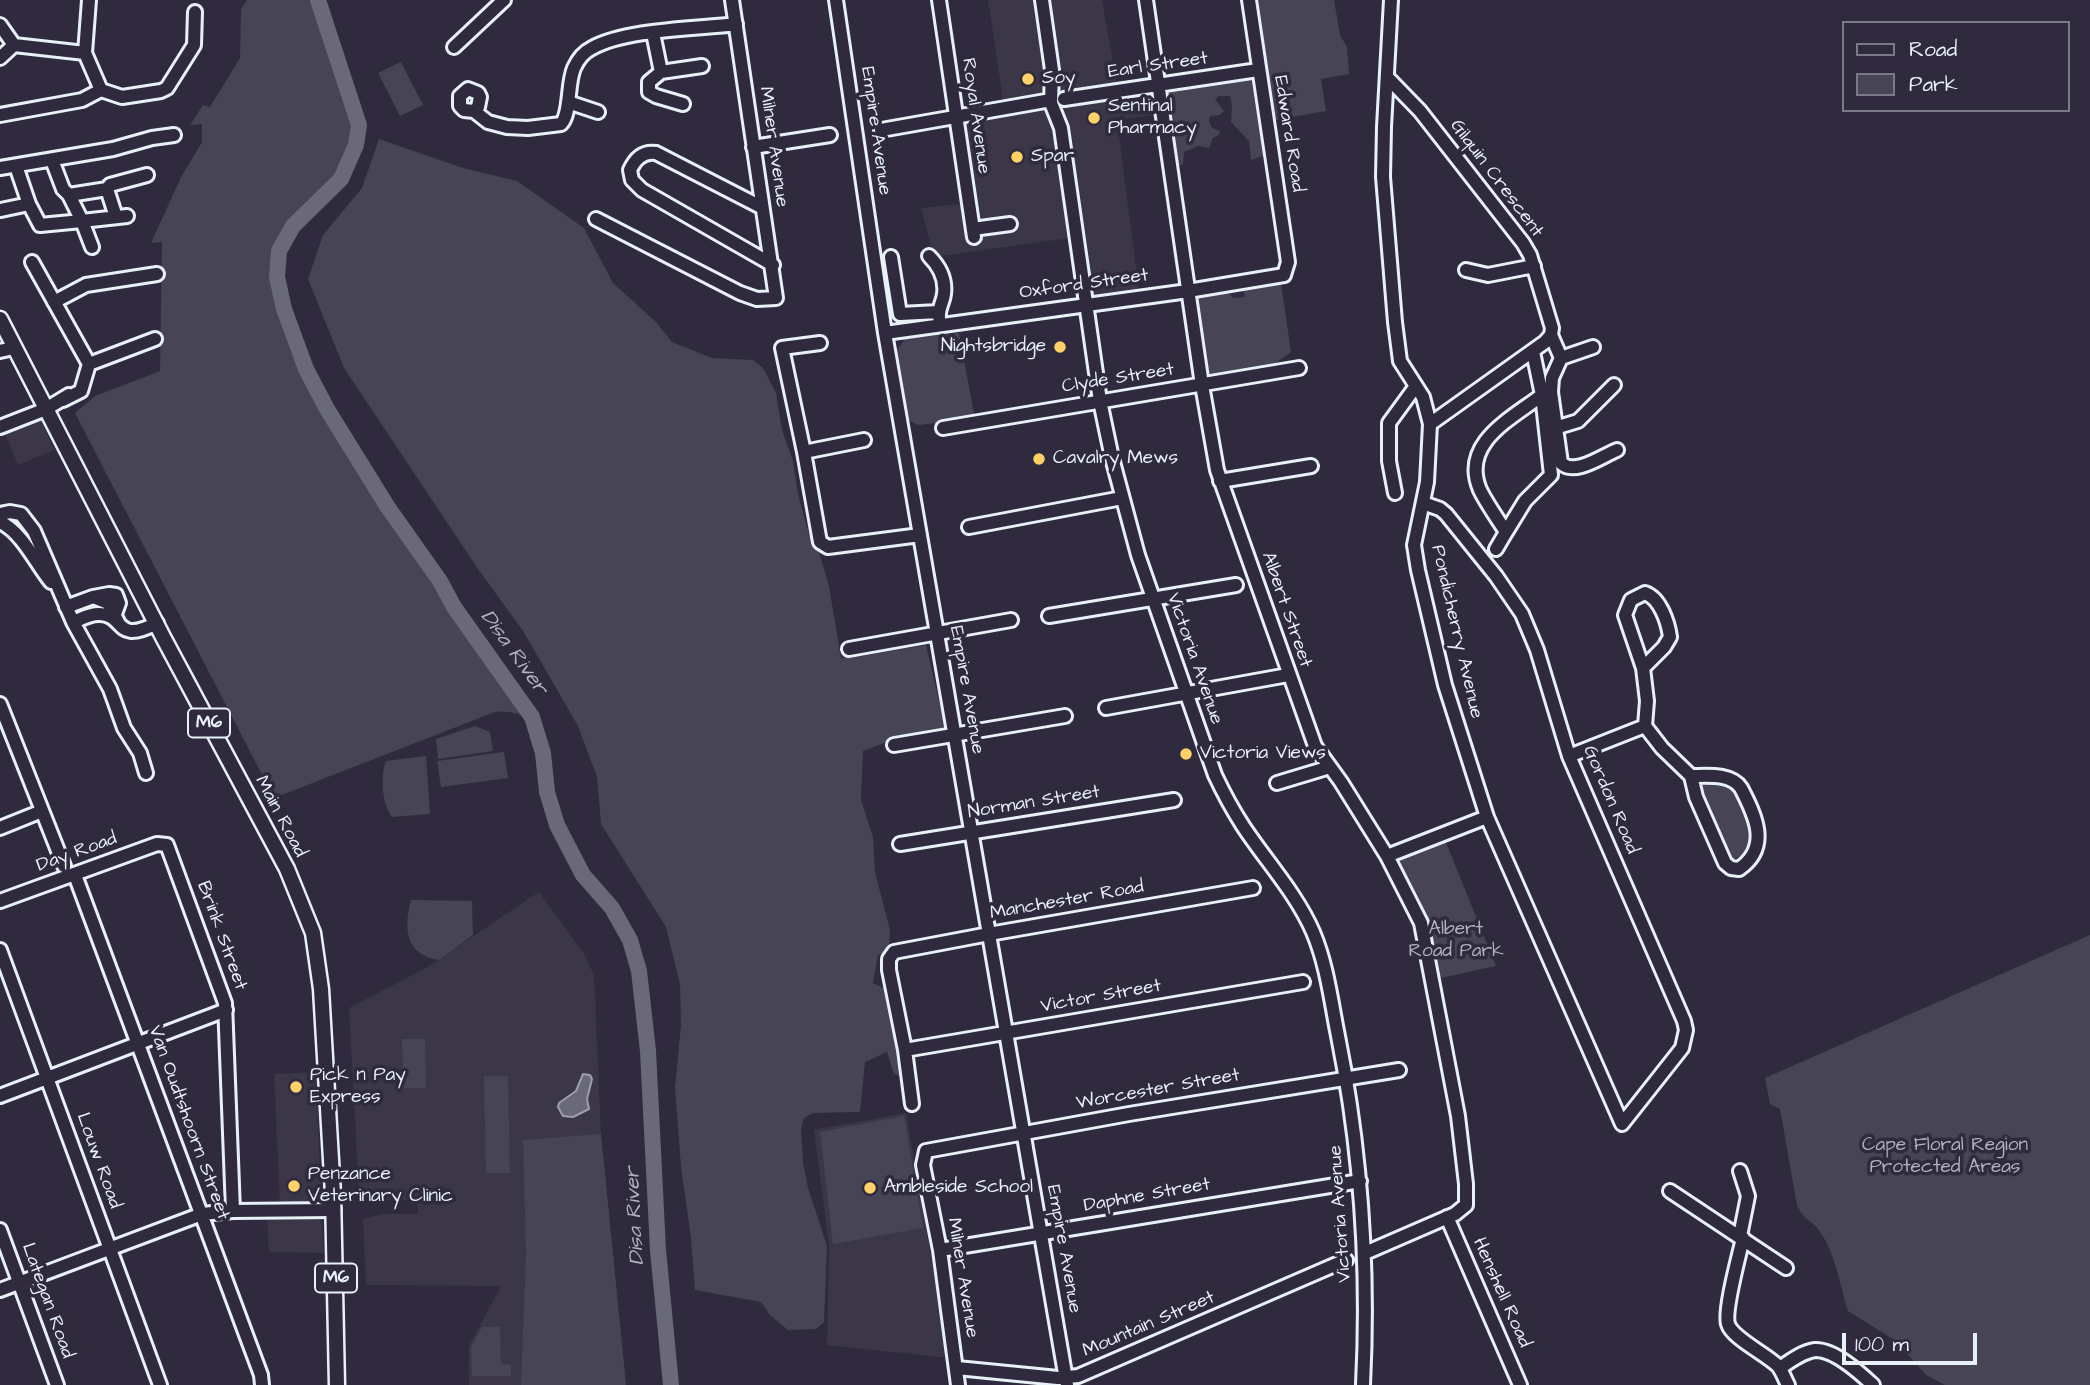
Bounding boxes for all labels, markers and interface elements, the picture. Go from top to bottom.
legend [1842,21,2069,112]
text: Road [1909,35,1957,64]
street label: Earl Street [1107,48,1209,84]
street label: Royal Avenue [956,57,994,175]
street label: Empire Avenue [855,65,895,197]
place label: Soy [1042,68,1075,90]
text: Park [1909,70,1958,99]
marker: Soy [1020,71,1036,87]
street label: Edward Road [1268,74,1308,194]
street label: Milner Avenue [753,85,793,209]
place label: Sentinal Pharmacy [1108,96,1197,140]
marker: Sentinal Pharmacy [1086,110,1102,126]
street label: Gilquin Crescent [1444,116,1548,242]
place label: Spar [1031,146,1074,168]
marker: Spar [1009,149,1025,165]
street label: Oxford Street [1018,265,1150,305]
place label: Nightsbridge [941,336,1046,358]
marker: Nightsbridge [1052,339,1068,355]
street label: Clyde Street [1060,359,1176,399]
place label: Cavalry Mews [1053,448,1178,470]
marker: Cavalry Mews [1031,451,1047,467]
street label: Pondicherry Avenue [1425,543,1487,721]
street label: Albert Street [1256,549,1316,671]
street label: Victoria Avenue [1161,590,1227,728]
water label: Disa River [474,606,552,700]
street label: Empire Avenue [944,624,988,756]
road number: M6 [188,708,230,738]
street label: Gordon Road [1577,742,1643,858]
place label: Victoria Views [1200,743,1326,765]
marker: Victoria Views [1178,746,1194,762]
street label: Main Road [249,772,311,862]
street label: Norman Street [966,781,1102,825]
street label: Day Road [34,828,120,878]
street label: Manchester Road [988,876,1146,926]
street label: Brink Street [191,878,251,994]
park label: Albert Road Park [1408,919,1504,963]
street label: Victor Street [1039,975,1163,1019]
street label: Van Oudtshoorn Street [142,1023,234,1223]
street label: Worcester Street [1075,1064,1241,1116]
place label: Pick n Pay Express [310,1065,406,1109]
marker: Pick n Pay Express [288,1079,304,1095]
street label: Louw Road [70,1110,126,1212]
park label: Cape Floral Region Protected Areas [1862,1135,2028,1179]
street label: Victoria Avenue [1325,1145,1357,1283]
place label: Penzance Veterinary Clinic [308,1164,453,1208]
water label: Disa River [621,1166,651,1266]
street label: Daphne Street [1082,1174,1212,1218]
place label: Ambleside School [884,1177,1033,1199]
marker: Penzance Veterinary Clinic [286,1178,302,1194]
marker: Ambleside School [862,1180,878,1196]
street label: Empire Avenue [1041,1183,1085,1315]
street label: Milner Avenue [941,1216,983,1340]
street label: Henshell Road [1467,1235,1535,1351]
street label: Lategan Road [16,1240,78,1362]
road number: M6 [315,1264,357,1293]
street label: Mountain Street [1079,1287,1219,1363]
scale bar [1845,1318,1980,1362]
text: 100 m [1855,1330,1909,1359]

